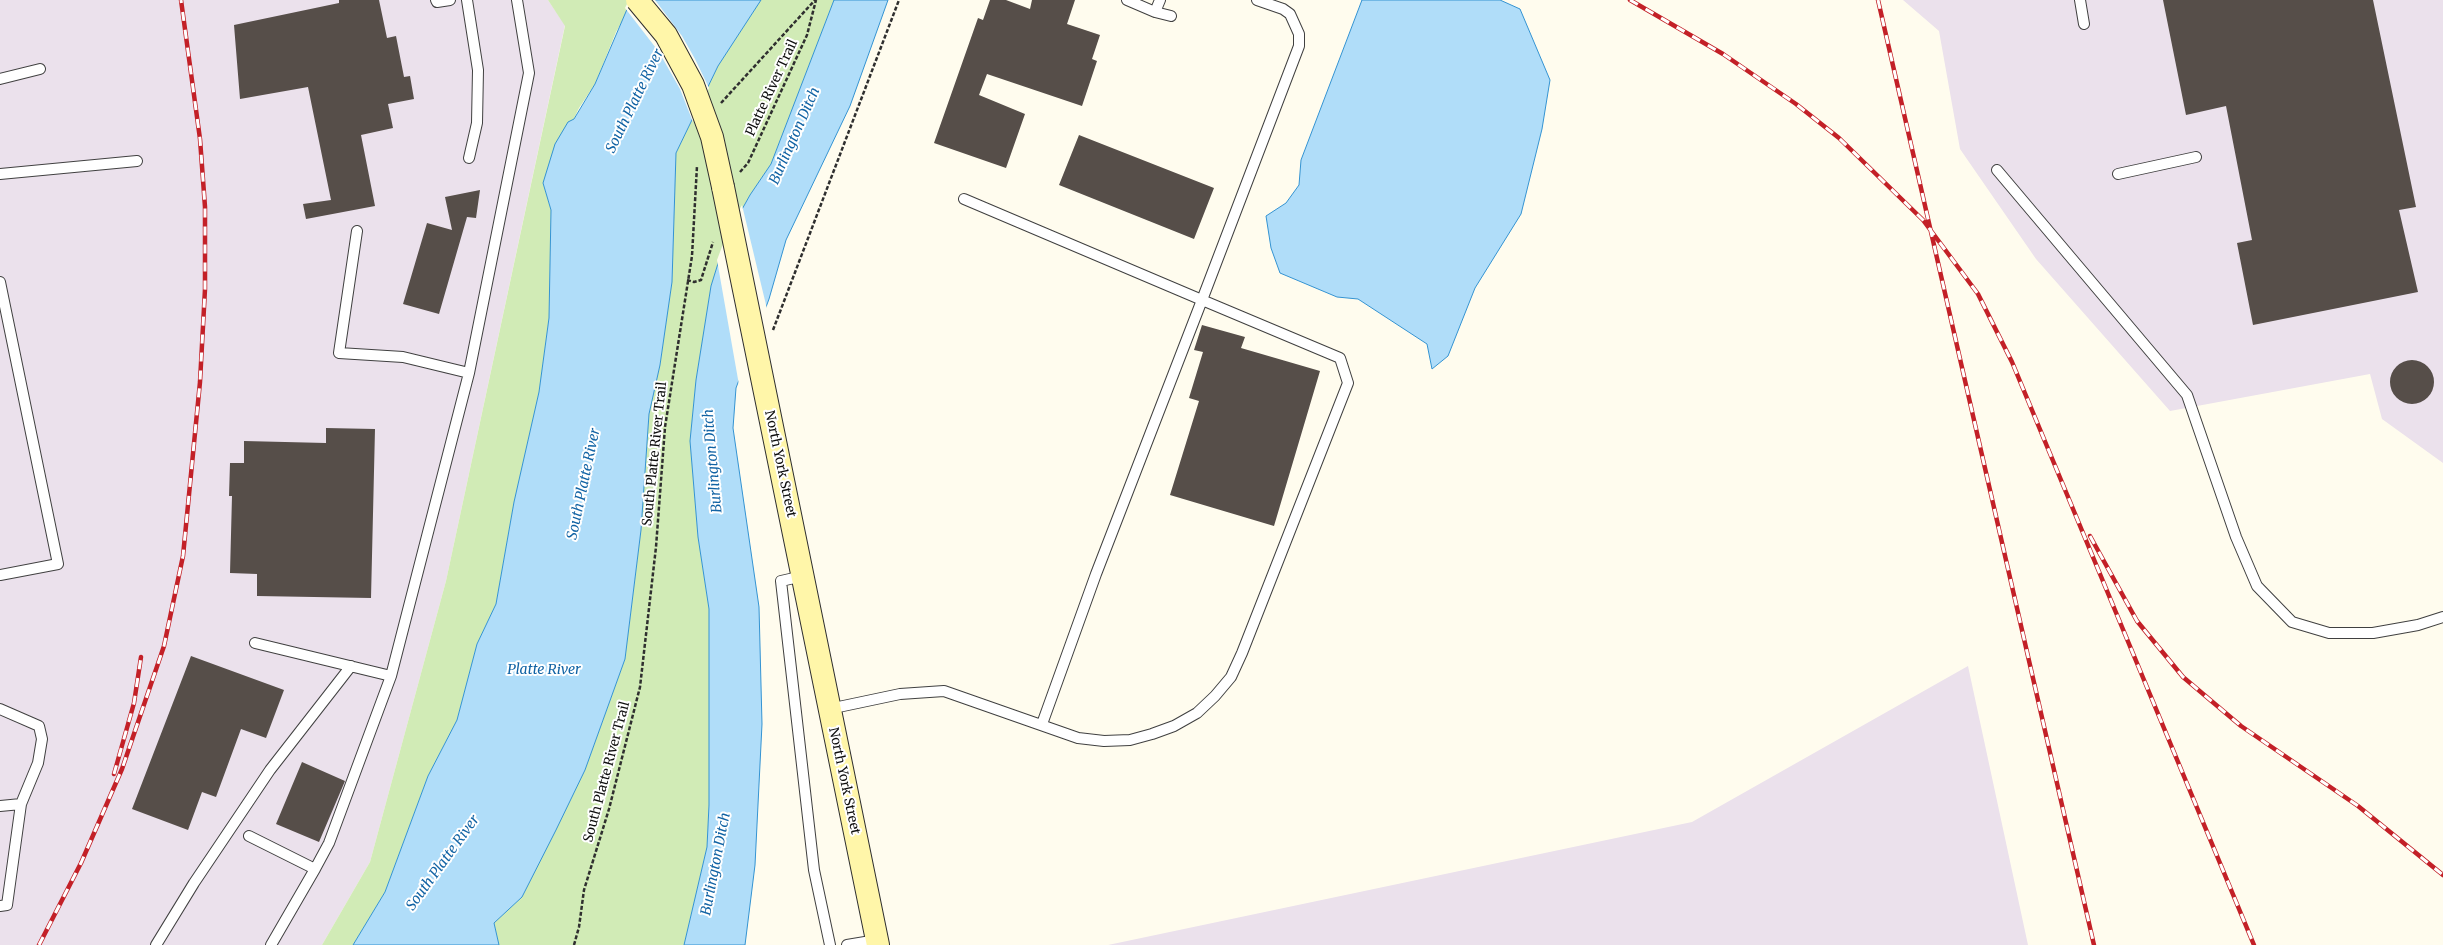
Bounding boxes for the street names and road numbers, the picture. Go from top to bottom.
street label: Platte River Trail [743,37,801,139]
street label: South Platte River Trail [640,381,670,527]
street label: North York Street [761,409,799,519]
street label: South Platte River Trail [581,700,633,844]
street label: North York Street [825,726,863,836]

